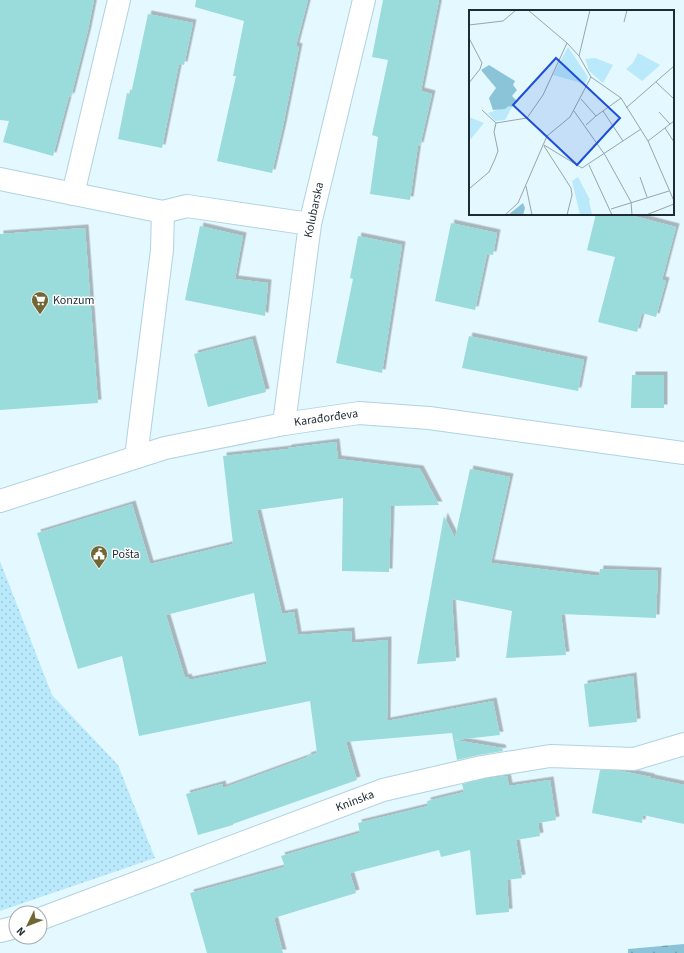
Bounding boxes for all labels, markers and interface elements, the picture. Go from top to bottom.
inset map [469,10,674,215]
street label: Kolubarska [300,181,328,239]
supermarket icon: Konzum [30,290,50,315]
place label: Konzum [53,292,94,309]
street label: Karađorđeva [293,405,359,431]
public building icon: Pošta [89,544,109,569]
place label: Pošta [112,546,140,563]
street label: Kninska [333,786,377,816]
north arrow [8,905,48,945]
text: N [13,924,29,939]

